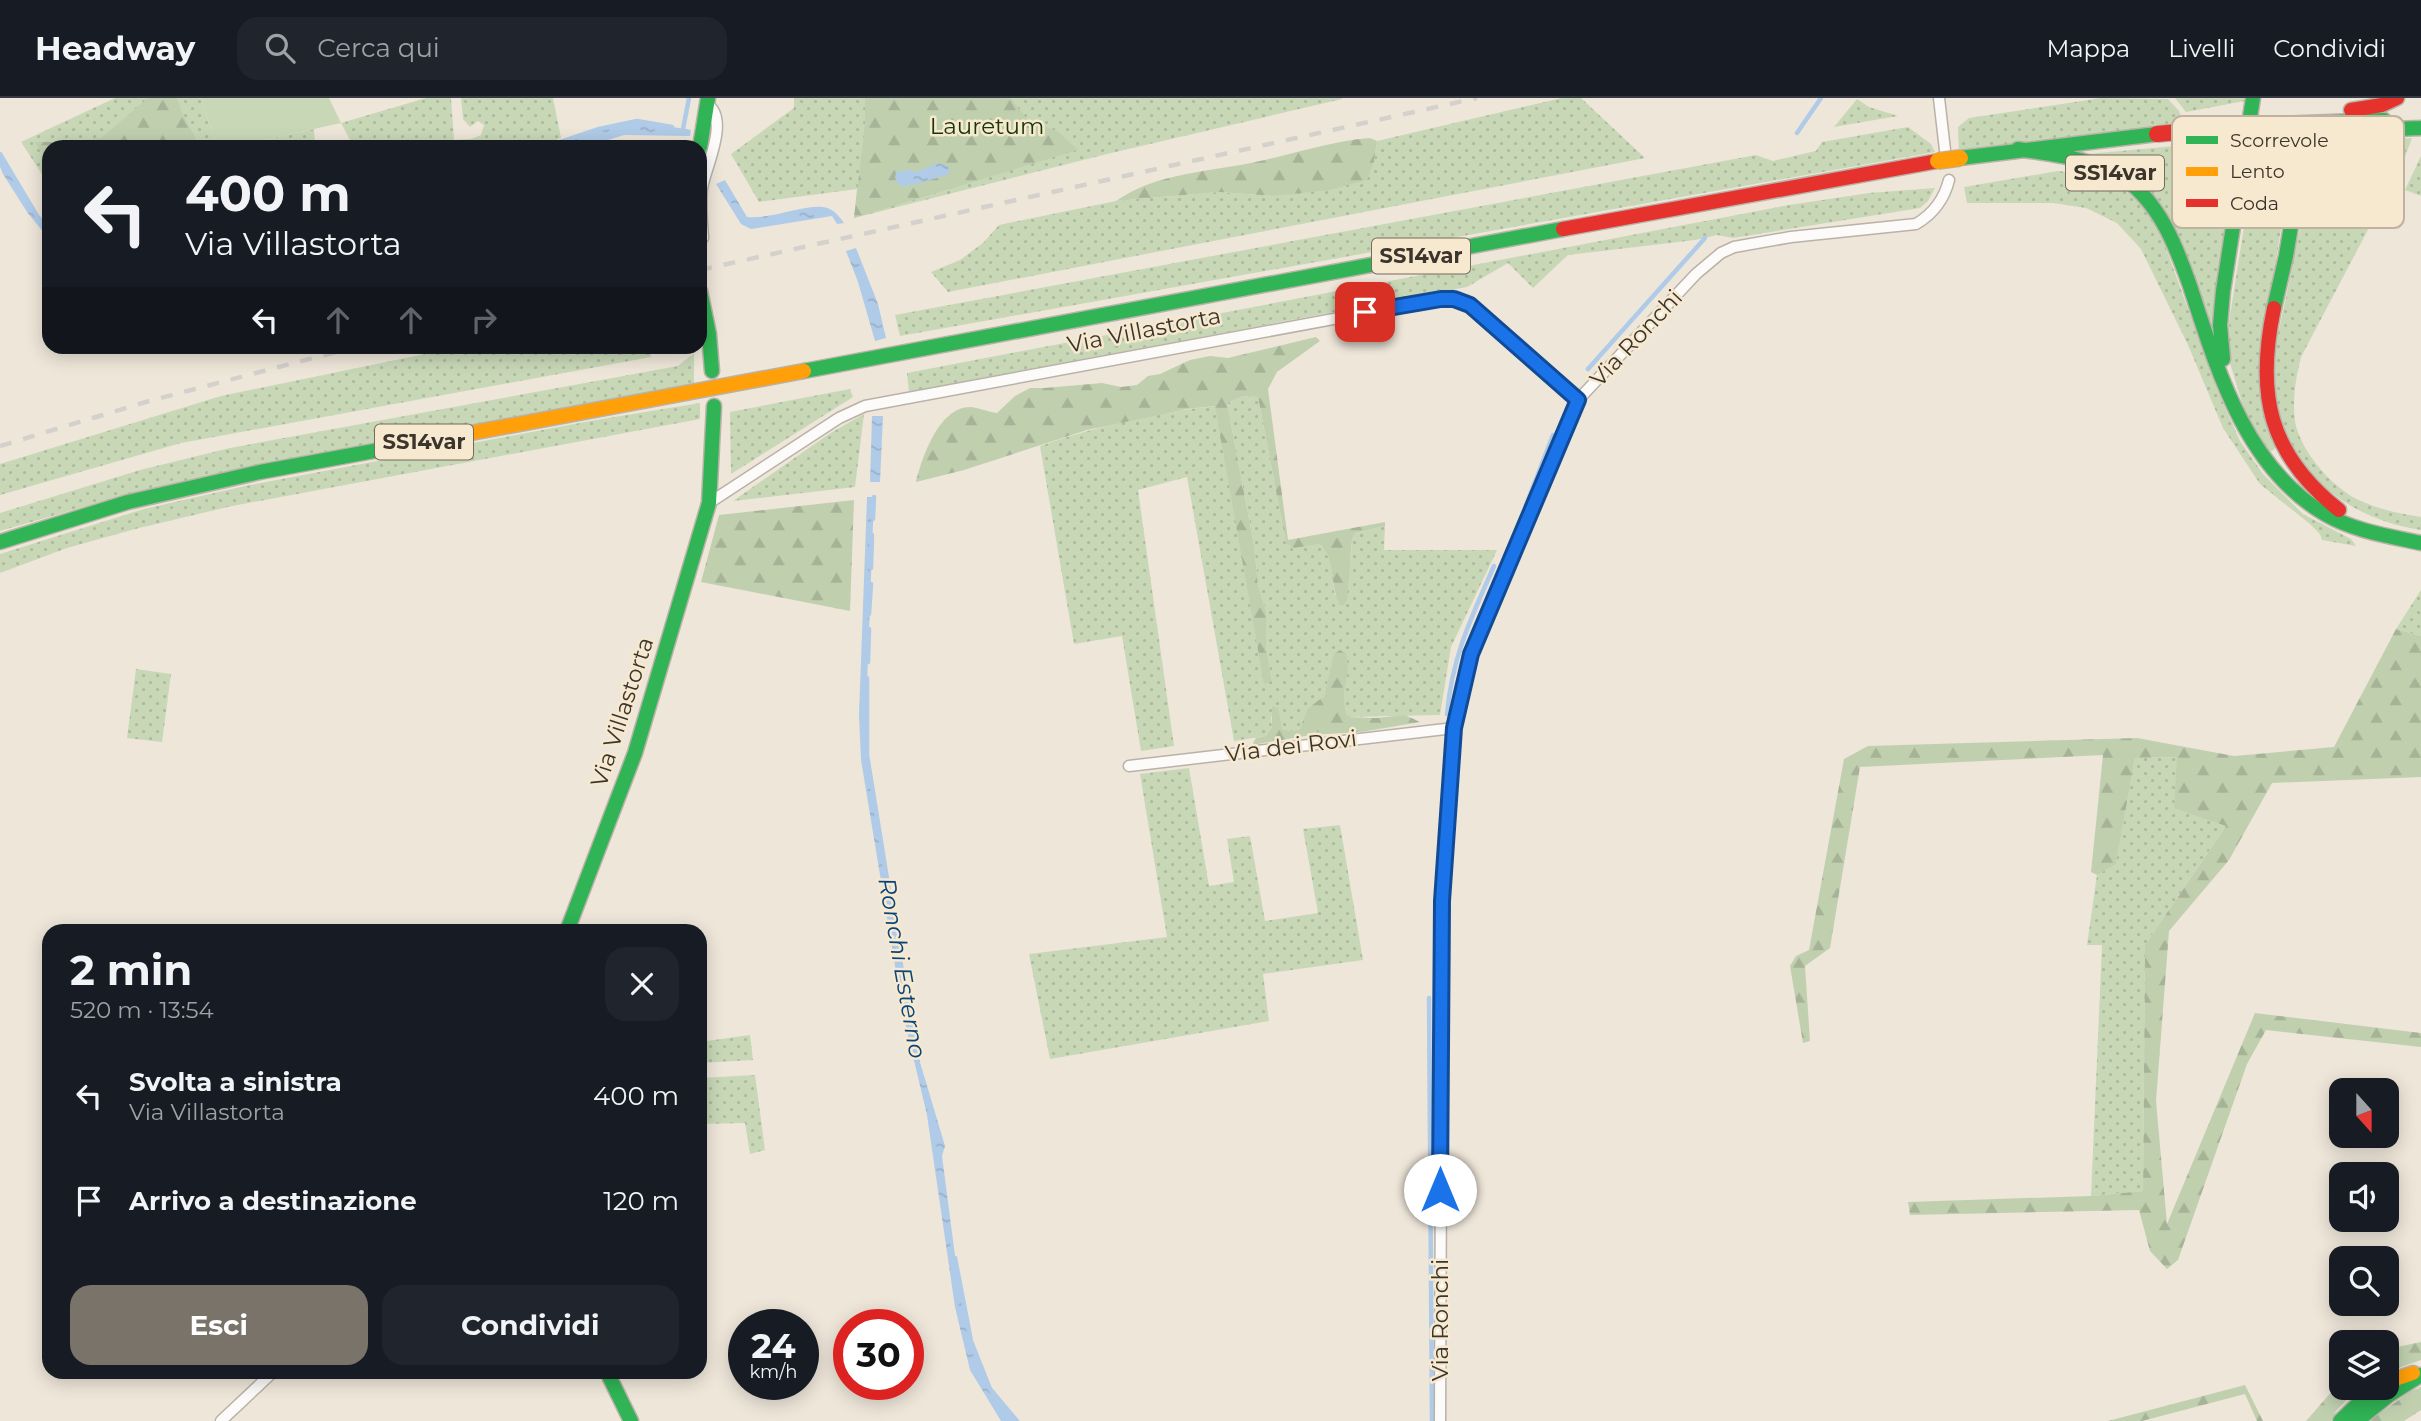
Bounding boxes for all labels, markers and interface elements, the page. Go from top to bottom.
search box [237,17,727,80]
text: Headway [35,28,195,68]
icon: search [261,29,299,67]
text: Cerca qui [317,32,440,64]
text: Mappa [2047,34,2130,63]
text: Livelli [2168,34,2235,63]
text: Condividi [2273,34,2386,63]
park label: Lauretum [930,112,1044,140]
legend [2172,116,2404,228]
text: Scorrevole [2230,129,2329,152]
road number: SS14var [2066,155,2164,190]
text: Lento [2230,160,2285,183]
text: 400 m [185,164,351,223]
icon: left [70,168,161,259]
text: Coda [2230,192,2279,215]
text: Via Villastorta [185,224,402,263]
road number: SS14var [1372,238,1470,274]
pin [1335,282,1395,342]
street label: Via Ronchi [1584,284,1688,392]
icon: arrive [1346,293,1384,331]
icon: left [246,301,284,339]
icon: ahead [319,301,357,339]
icon: ahead [392,301,430,339]
icon: right [465,301,503,339]
street label: Via Villastorta [1065,301,1223,359]
road number: SS14var [375,424,473,460]
street label: Via Villastorta [585,634,659,790]
street label: Via dei Rovi [1224,724,1358,768]
water label: Ronchi Esterno [872,875,933,1061]
text: 2 min [70,944,192,996]
button: close [605,947,679,1021]
text: 520 m · 13:54 [70,996,214,1024]
text: Svolta a sinistra [129,1066,342,1098]
icon: left [70,1077,108,1115]
north arrow [2329,1078,2399,1148]
map controls [2329,1078,2399,1400]
text: 400 m [593,1080,679,1112]
text: Via Villastorta [129,1098,285,1126]
position arrow [1403,1153,1477,1227]
button: sound [2329,1162,2399,1232]
icon: arrive [70,1182,108,1220]
text: Arrivo a destinazione [129,1185,417,1217]
text: 120 m [603,1185,679,1217]
button: search [2329,1246,2399,1316]
street label: Via Ronchi [1426,1259,1454,1381]
button: Esci [70,1285,368,1365]
button: Condividi [382,1285,679,1365]
speed limit sign: 30 [833,1309,924,1400]
text: 24 [751,1324,796,1367]
button: layers [2329,1330,2399,1400]
text: km/h [749,1361,798,1383]

